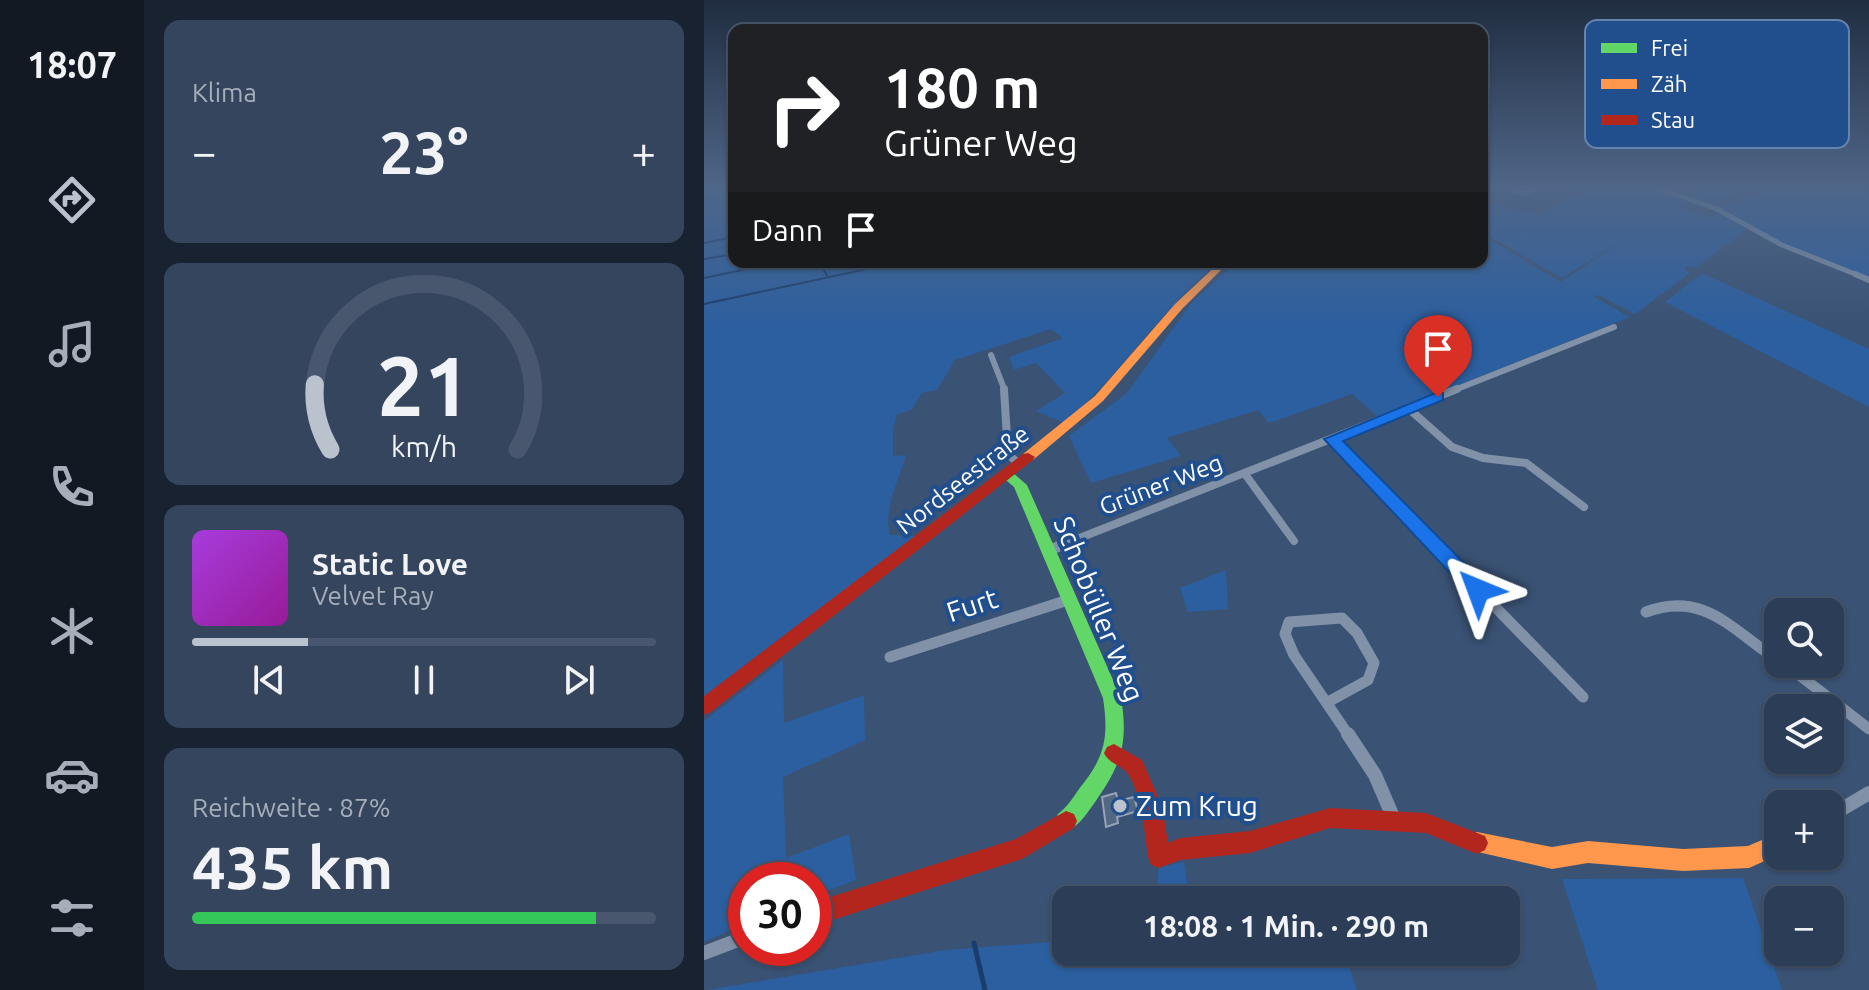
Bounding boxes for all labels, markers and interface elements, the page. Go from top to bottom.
legend [1585,20,1849,148]
text: Frei [1651,35,1688,60]
text: 18:07 [27,44,117,85]
icon: right [752,56,856,160]
text: 180 m [884,56,1040,119]
text: Zäh [1651,71,1687,96]
text: Klima [192,78,257,107]
text: Stau [1651,107,1695,132]
text: 23° [380,118,468,185]
text: Grüner Weg [884,122,1078,163]
text: − [192,127,217,176]
text: + [631,127,656,176]
icon: directions [44,172,100,228]
icon: arrive [839,208,883,252]
text: Dann [752,213,823,247]
pin [1404,315,1472,397]
icon: music [44,316,100,372]
icon: arrive [1416,327,1460,371]
text: 21 [377,337,471,431]
street label: Nordseestraße [891,420,1034,540]
text: km/h [391,430,457,462]
street label: Grüner Weg [1096,449,1226,520]
icon: phone [44,459,100,515]
street label: Schobüller Weg [1048,512,1151,706]
text: Static Love [312,547,468,581]
position arrow [1436,548,1520,632]
text: Velvet Ray [312,581,434,610]
street label: Furt [942,582,1001,627]
map controls [1764,598,1844,966]
button: search [1764,598,1844,678]
icon: climate [44,603,100,659]
icon: previous [247,658,291,702]
icon: pause [402,658,446,702]
icon: next [557,658,601,702]
button: layers [1764,694,1844,774]
icon: car [44,747,100,803]
place label: Zum Krug [1136,790,1258,821]
button: + [1764,790,1844,870]
text: Reichweite · 87% [192,793,391,822]
marker: Zum Krug [1111,797,1129,815]
text: 435 km [192,833,393,900]
speed limit sign: 30 [728,862,832,966]
button: − [1764,886,1844,966]
icon: filters [44,890,100,946]
text: 18:08 · 1 Min. · 290 m [1143,909,1429,943]

